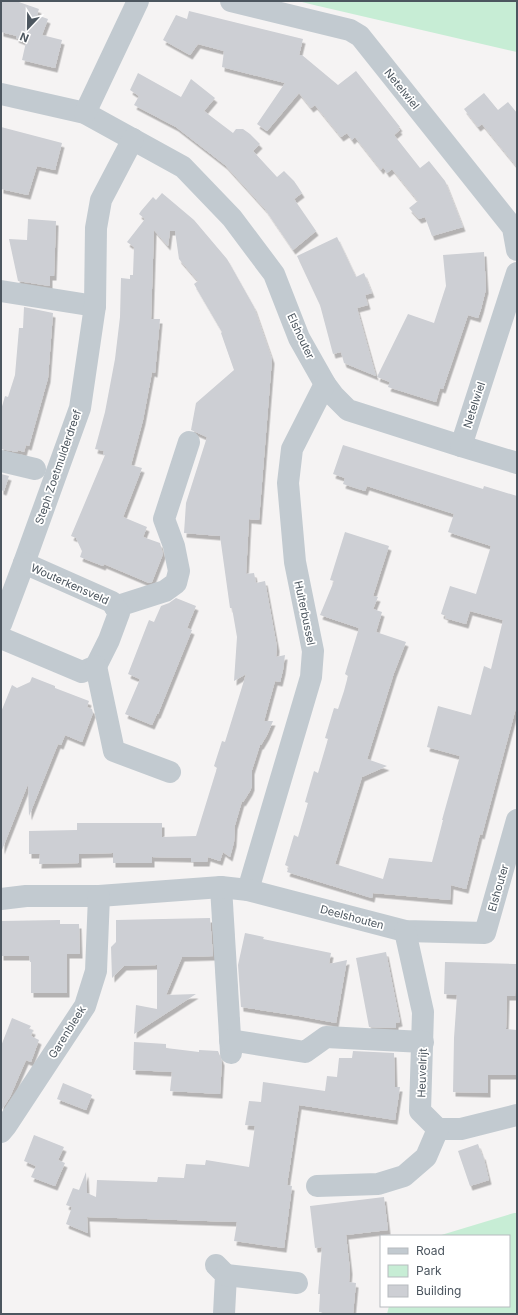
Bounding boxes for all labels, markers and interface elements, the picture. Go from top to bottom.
north arrow [8,8,48,48]
text: N [18,29,31,45]
street label: Netelwiel [381,66,423,112]
street label: Elshouter [284,311,318,361]
street label: Netelwiel [460,380,488,430]
street label: Steph Zoetmulderdreef [32,408,84,526]
street label: Wouterkensveld [29,561,111,607]
street label: Hulterbussel [291,579,319,647]
street label: Elshouter [485,863,511,913]
street label: Deelshouten [319,902,385,932]
street label: Garenbleek [45,1003,89,1061]
street label: Heuvelrijt [414,1048,430,1098]
legend [380,1235,510,1307]
text: Road [416,1243,445,1258]
text: Park [416,1263,442,1278]
text: Building [416,1283,461,1298]

